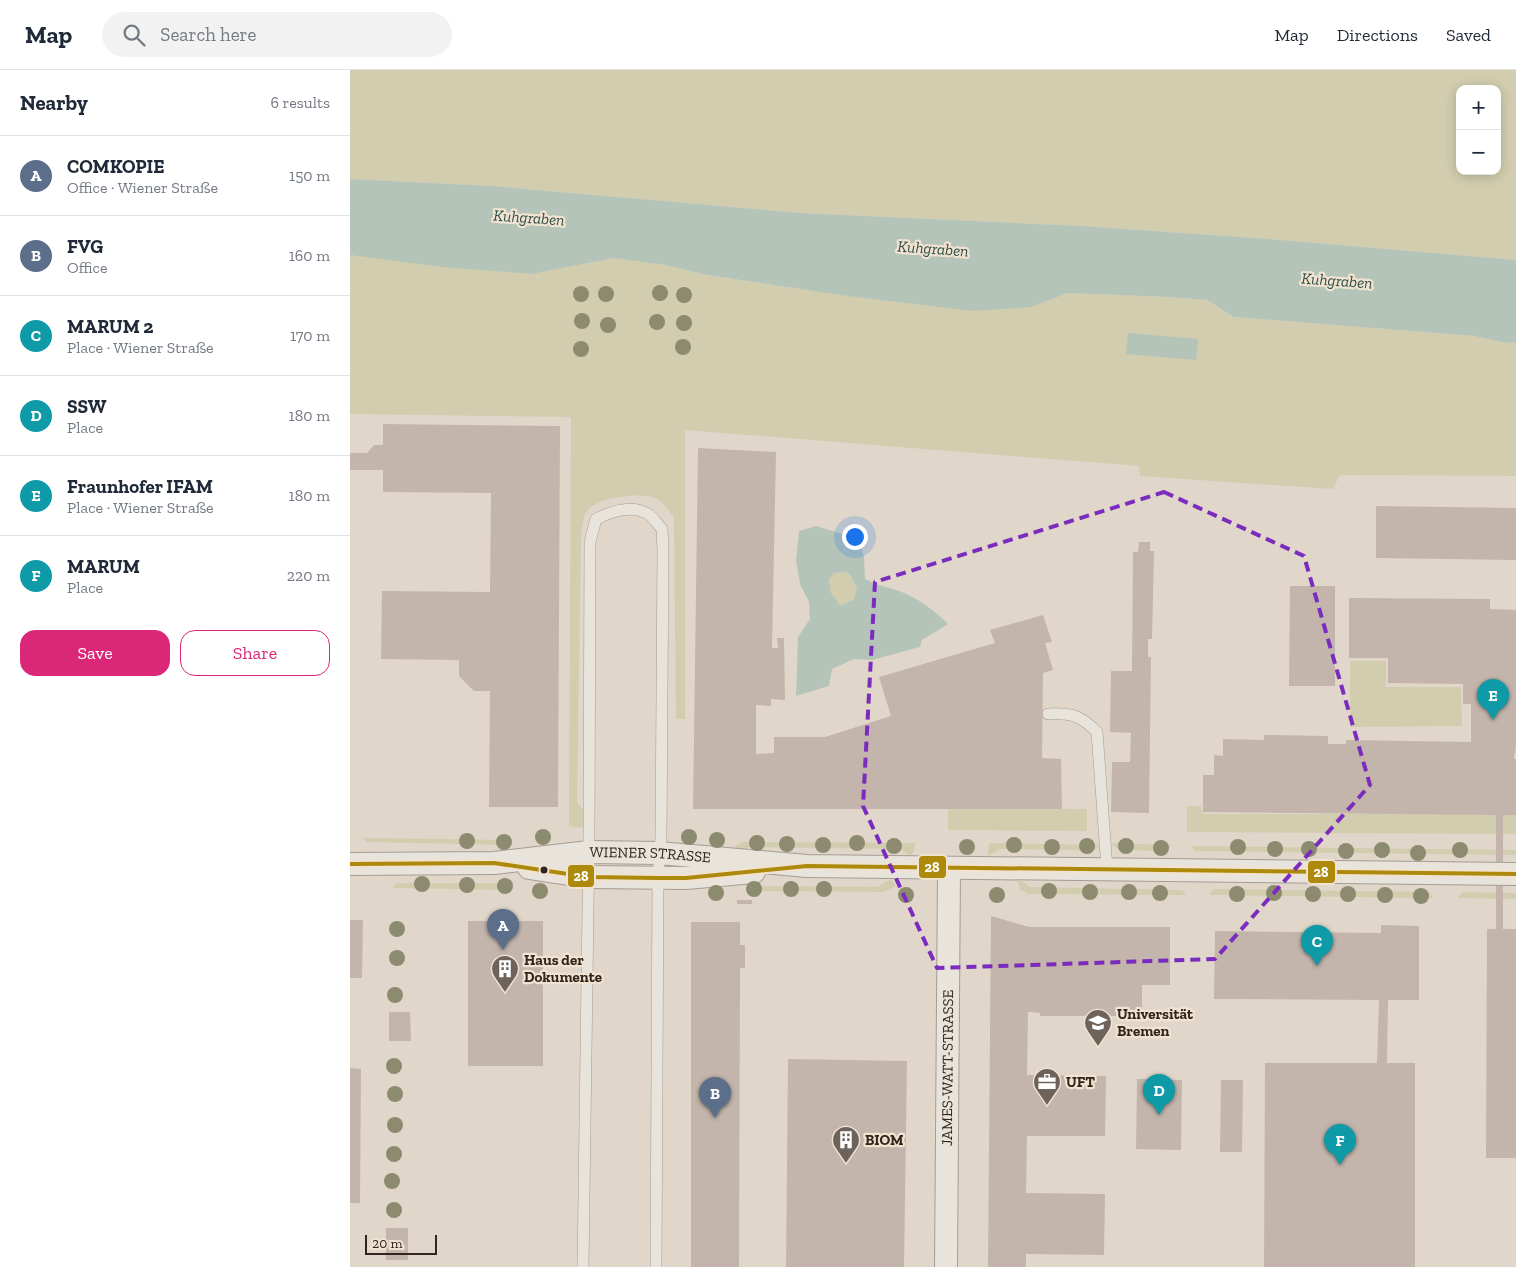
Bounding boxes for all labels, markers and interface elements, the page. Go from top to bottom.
search box [102,12,452,57]
text: Map [25,20,72,49]
icon: search [120,21,148,49]
text: Search here [160,23,257,46]
text: Map [1274,24,1309,46]
text: Directions [1337,24,1418,46]
text: Saved [1446,24,1491,46]
map controls [1456,85,1501,175]
button: + [1456,85,1501,130]
text: Nearby [20,90,88,115]
text: 6 results [270,93,330,112]
button: − [1456,130,1501,175]
text: COMKOPIE [67,155,164,178]
text: A [31,166,42,185]
text: 150 m [289,166,330,185]
text: Office · Wiener Straße [67,178,218,197]
water label: Kuhgraben [493,206,565,229]
text: FVG [67,235,103,258]
water label: Kuhgraben [897,237,969,260]
text: B [31,246,41,265]
text: 160 m [289,246,330,265]
text: Office [67,258,107,277]
water label: Kuhgraben [1301,269,1373,292]
text: MARUM 2 [67,315,154,338]
text: C [31,326,41,345]
text: 170 m [290,326,330,345]
text: Place · Wiener Straße [67,338,214,357]
text: SSW [67,395,107,418]
text: D [30,406,42,425]
text: 180 m [289,406,330,425]
text: Place [67,418,103,437]
text: Fraunhofer IFAM [67,475,213,498]
text: E [31,486,41,505]
text: 180 m [289,486,330,505]
text: Place · Wiener Straße [67,498,214,517]
your location [842,524,868,550]
text: MARUM [67,555,140,578]
text: F [31,566,41,585]
text: 220 m [287,566,330,585]
text: Place [67,578,103,597]
button: Save [20,630,170,676]
button: Share [180,630,330,676]
pin: E [1477,679,1509,720]
street label: WIENER STRASSE [590,843,712,867]
line badge: 28 [918,855,947,879]
text: 28 [924,859,940,876]
line badge: 28 [1307,860,1336,884]
line badge: 28 [567,864,595,888]
text: 28 [1313,864,1329,881]
unlabelled marker [539,865,549,875]
text: 28 [573,868,589,885]
pin: A [487,909,519,950]
pin: C [1301,925,1333,966]
place label: Haus der Dokumente [524,951,602,986]
building icon: Haus der Dokumente [490,954,520,993]
street label: JAMES-WATT-STRASSE [938,989,957,1146]
place label: Universität Bremen [1117,1005,1194,1040]
school or university icon: Universität Bremen [1083,1008,1113,1047]
office icon: UFT [1032,1067,1062,1106]
place label: UFT [1066,1073,1095,1091]
pin: D [1143,1074,1175,1115]
pin: B [699,1077,731,1118]
pin: F [1324,1124,1356,1165]
building icon: BIOM [831,1125,861,1164]
place label: BIOM [865,1131,904,1149]
scale bar [365,1232,438,1255]
text: 20 m [372,1235,403,1252]

